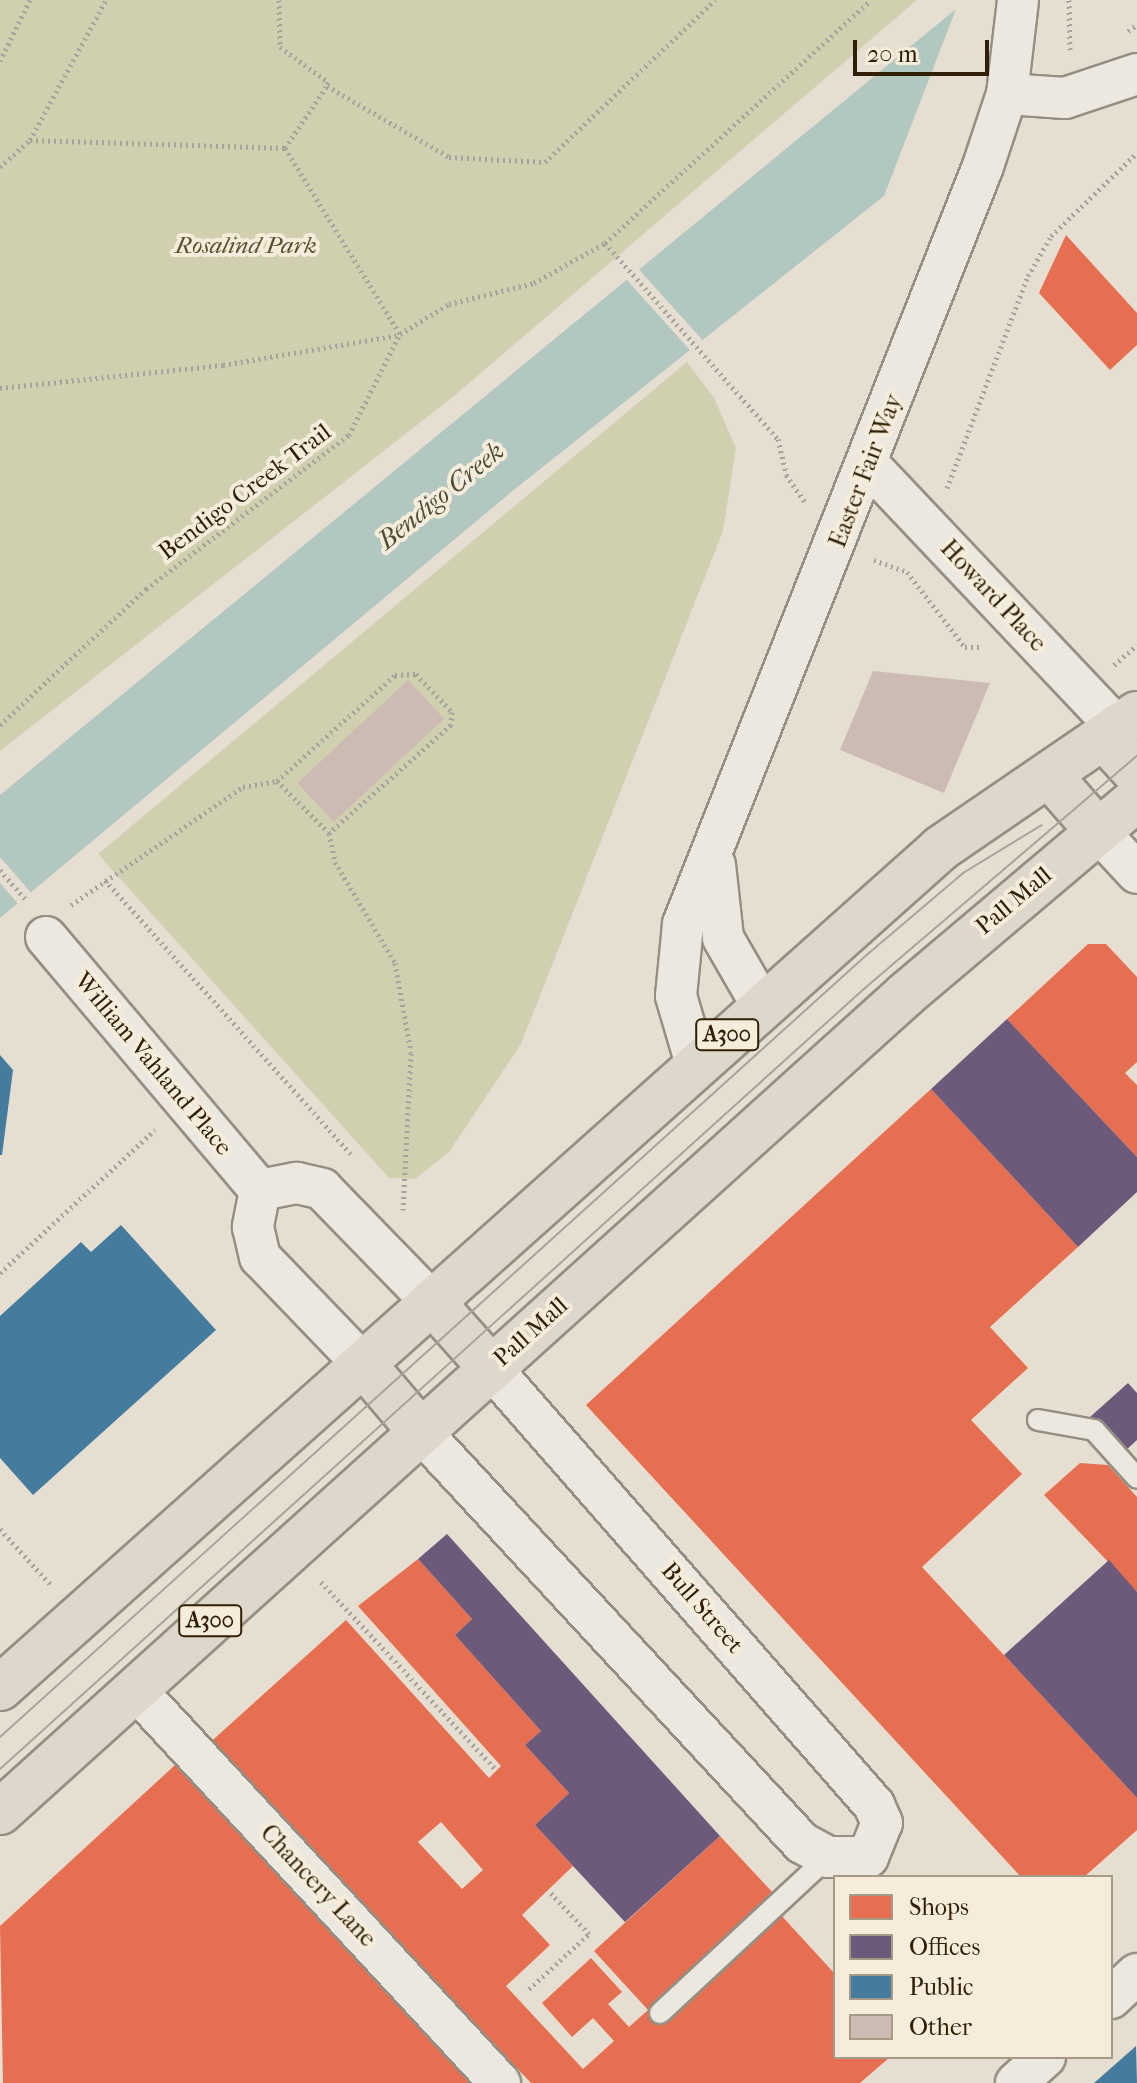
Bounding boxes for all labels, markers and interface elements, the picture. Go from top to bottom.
scale bar [857,24,993,74]
text: 20 m [867,40,918,68]
park label: Rosalind Park [175,232,317,260]
street label: Easter Fair Way [824,390,908,552]
street label: Bendigo Creek Trail [153,418,337,566]
water label: Bendigo Creek [372,436,510,556]
street label: Howard Place [934,534,1052,658]
street label: Pall Mall [970,861,1058,941]
street label: William Vahland Place [68,967,238,1161]
road number: A300 [695,1017,759,1053]
street label: Pall Mall [488,1291,574,1373]
street label: Bull Street [655,1557,749,1659]
road number: A300 [178,1603,242,1639]
street label: Chancery Lane [254,1819,382,1953]
legend [833,1875,1113,2059]
text: Shops [909,1893,969,1921]
text: Offices [909,1933,980,1961]
text: Public [909,1973,973,2001]
text: Other [909,2013,972,2041]

